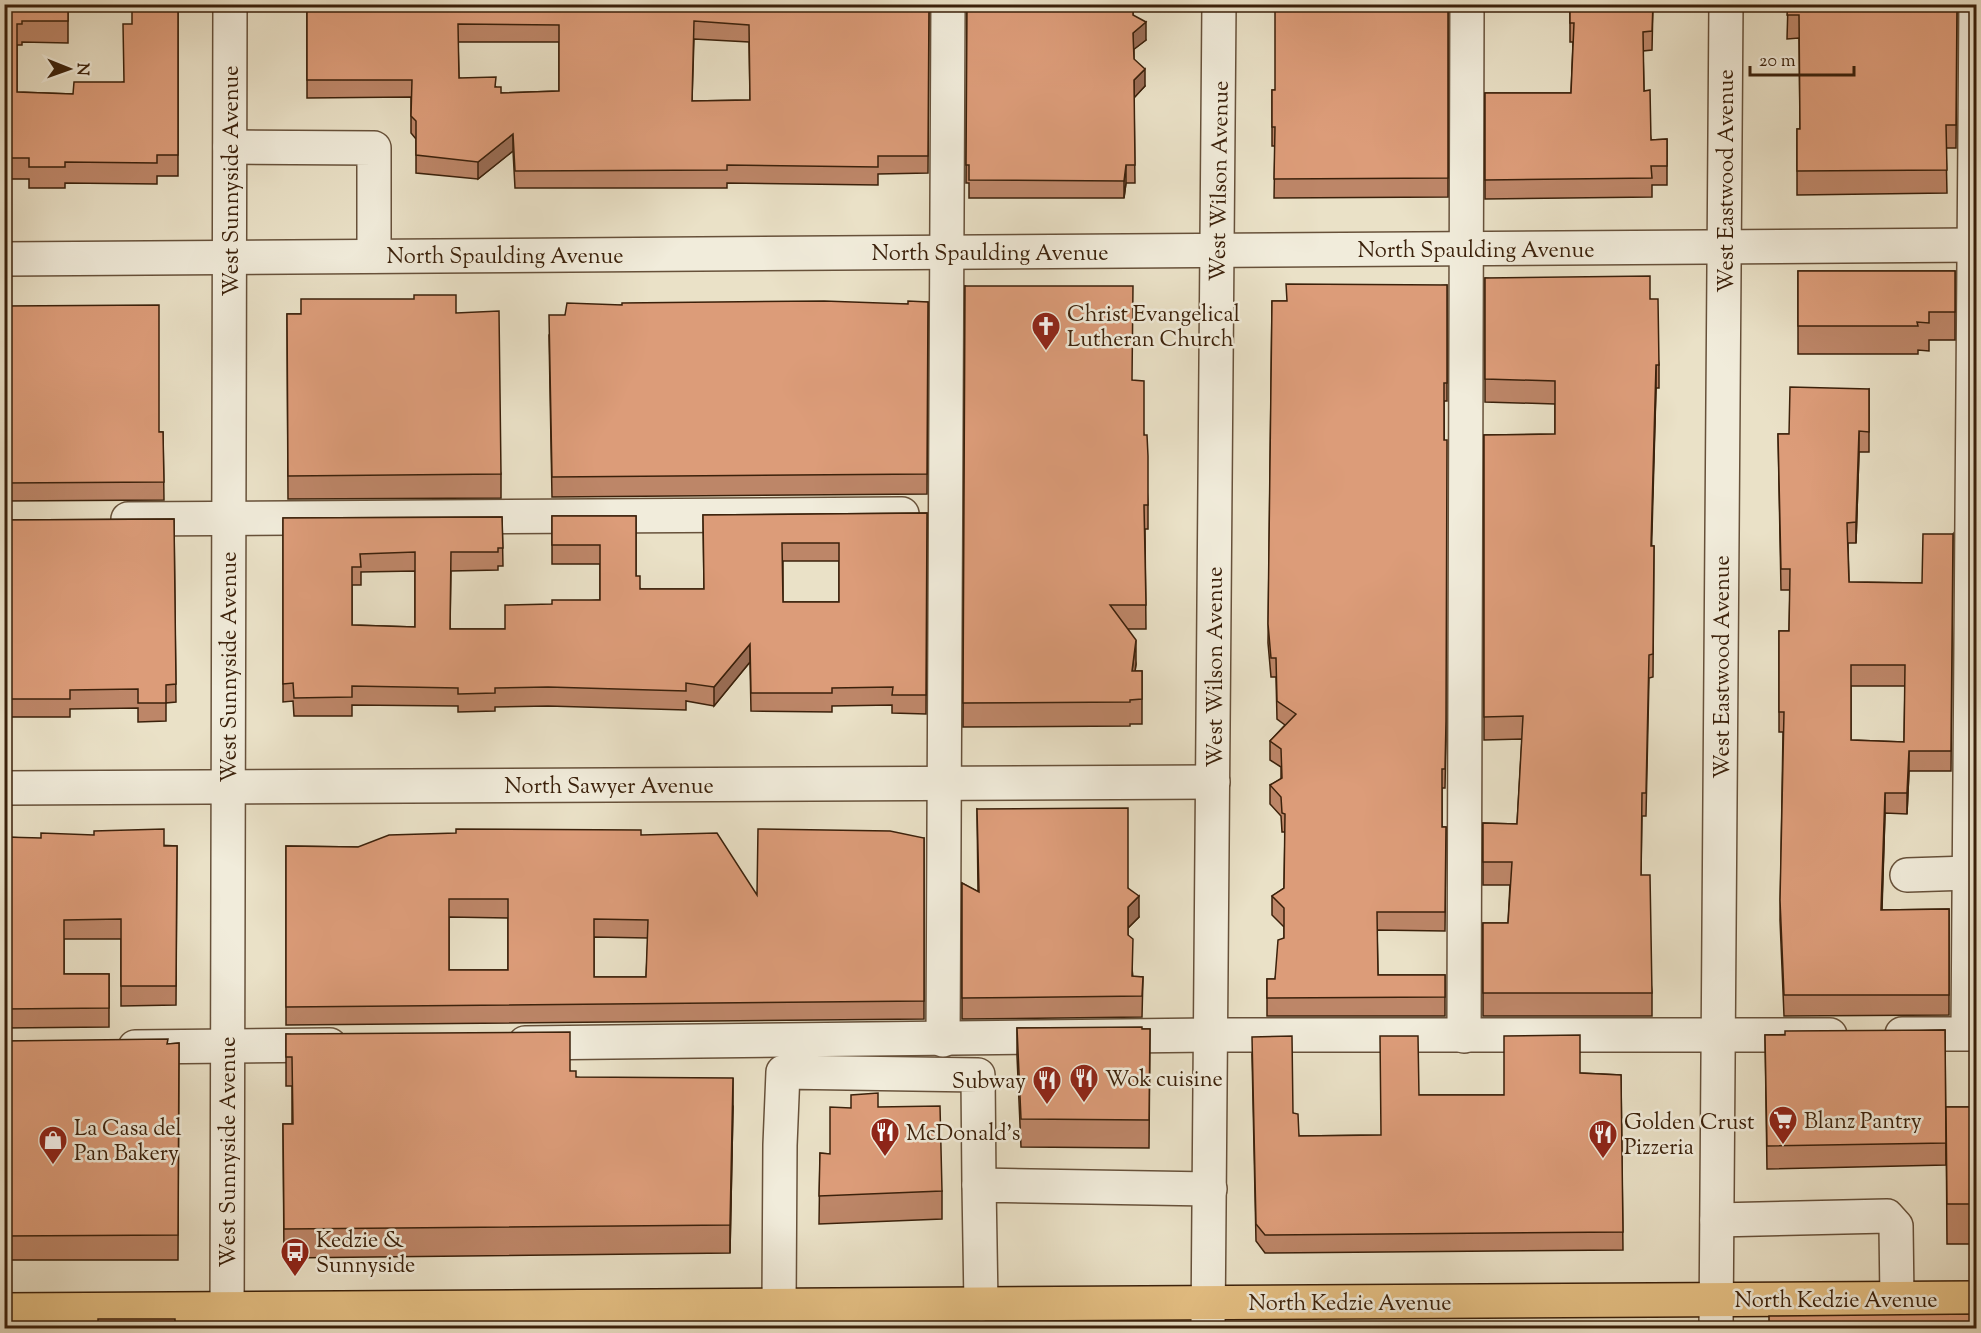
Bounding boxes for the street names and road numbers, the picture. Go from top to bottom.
street label: West Sunnyside Avenue [217,66,249,296]
street label: West Eastwood Avenue [1712,69,1744,293]
street label: West Wilson Avenue [1203,80,1239,282]
street label: North Spaulding Avenue [1358,236,1594,268]
street label: North Spaulding Avenue [872,239,1108,271]
street label: North Spaulding Avenue [387,242,623,274]
street label: West Sunnyside Avenue [215,552,247,782]
street label: West Eastwood Avenue [1708,555,1740,779]
street label: West Wilson Avenue [1201,567,1233,767]
street label: North Sawyer Avenue [504,772,714,804]
street label: West Sunnyside Avenue [214,1037,246,1267]
street label: North Kedzie Avenue [1734,1286,1938,1318]
street label: North Kedzie Avenue [1248,1289,1452,1321]

